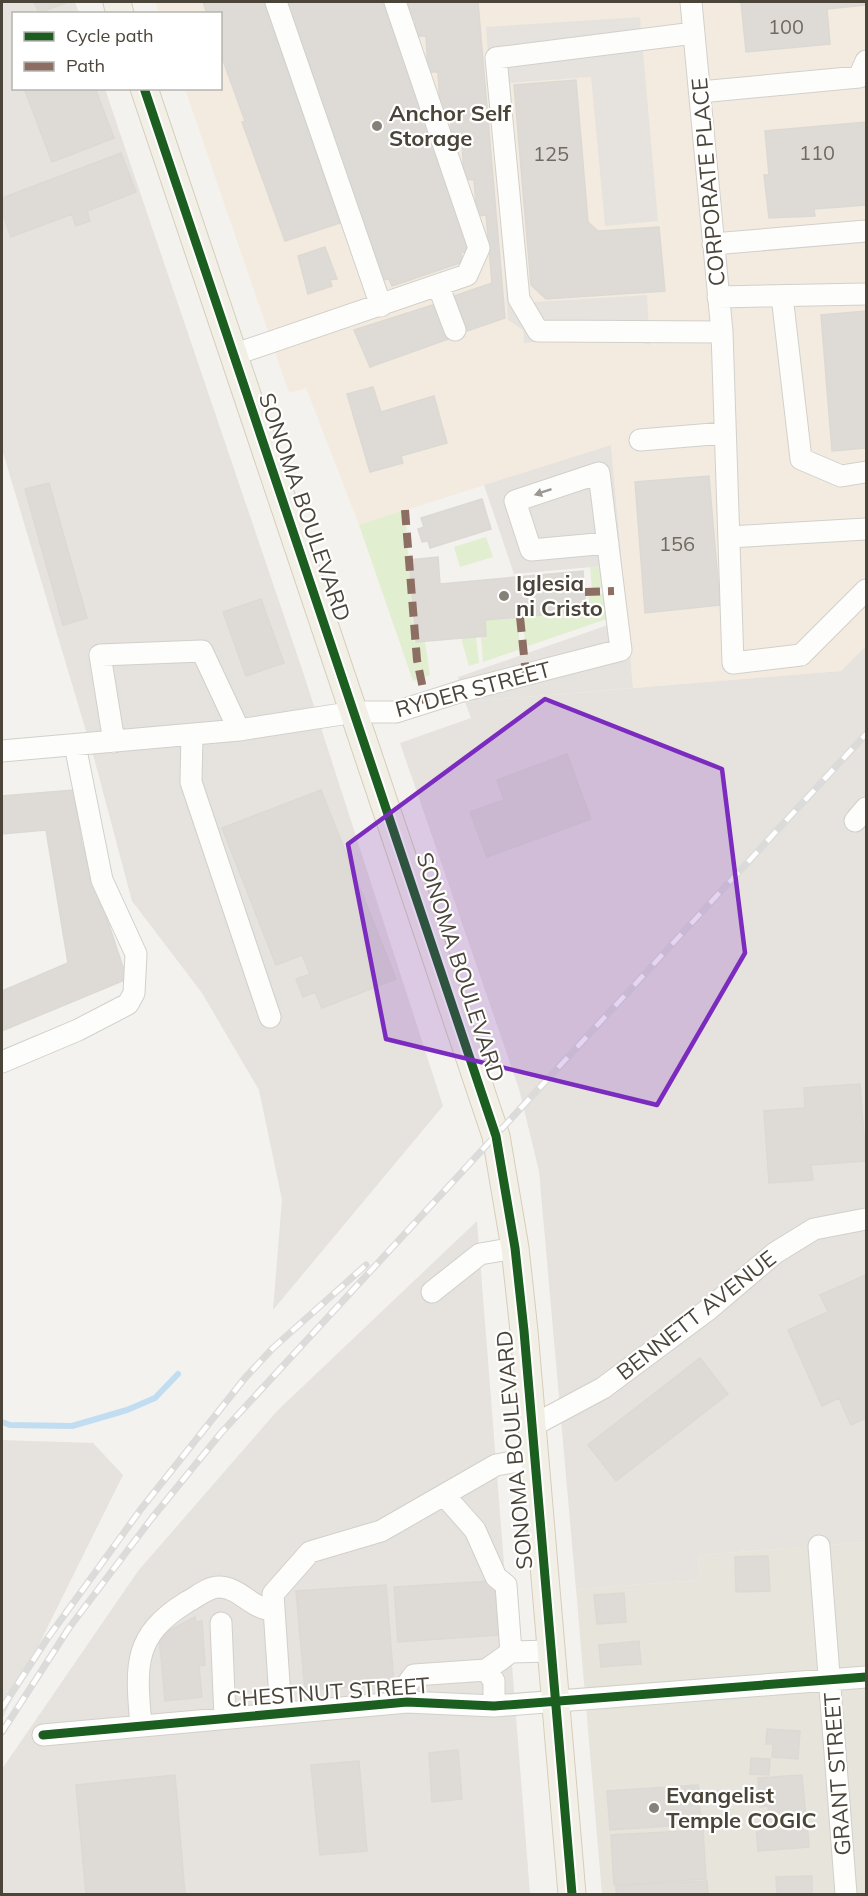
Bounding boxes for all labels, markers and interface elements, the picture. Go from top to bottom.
legend [12,12,222,90]
house number: 100 [768,14,804,39]
text: Cycle path [66,24,153,47]
text: Path [66,54,105,77]
street label: CORPORATE PLACE [685,77,731,287]
place label: Anchor Self Storage [389,99,512,152]
marker: Anchor Self Storage [370,119,384,133]
house number: 110 [799,140,835,165]
house number: 125 [533,141,569,166]
street label: SONOMA BOULEVARD [253,389,357,625]
one-way arrow [534,487,552,497]
house number: 156 [659,531,695,556]
place label: Iglesia ni Cristo [516,569,603,622]
marker: Iglesia ni Cristo [497,589,511,603]
street label: RYDER STREET [392,655,554,723]
street label: SONOMA BOULEVARD [411,849,511,1085]
street label: BENNETT AVENUE [611,1244,781,1386]
street label: SONOMA BOULEVARD [490,1329,538,1571]
street label: CHESTNUT STREET [225,1671,431,1713]
street label: GRANT STREET [817,1691,857,1857]
place label: Evangelist Temple COGIC [666,1781,817,1834]
marker: Evangelist Temple COGIC [647,1801,661,1815]

